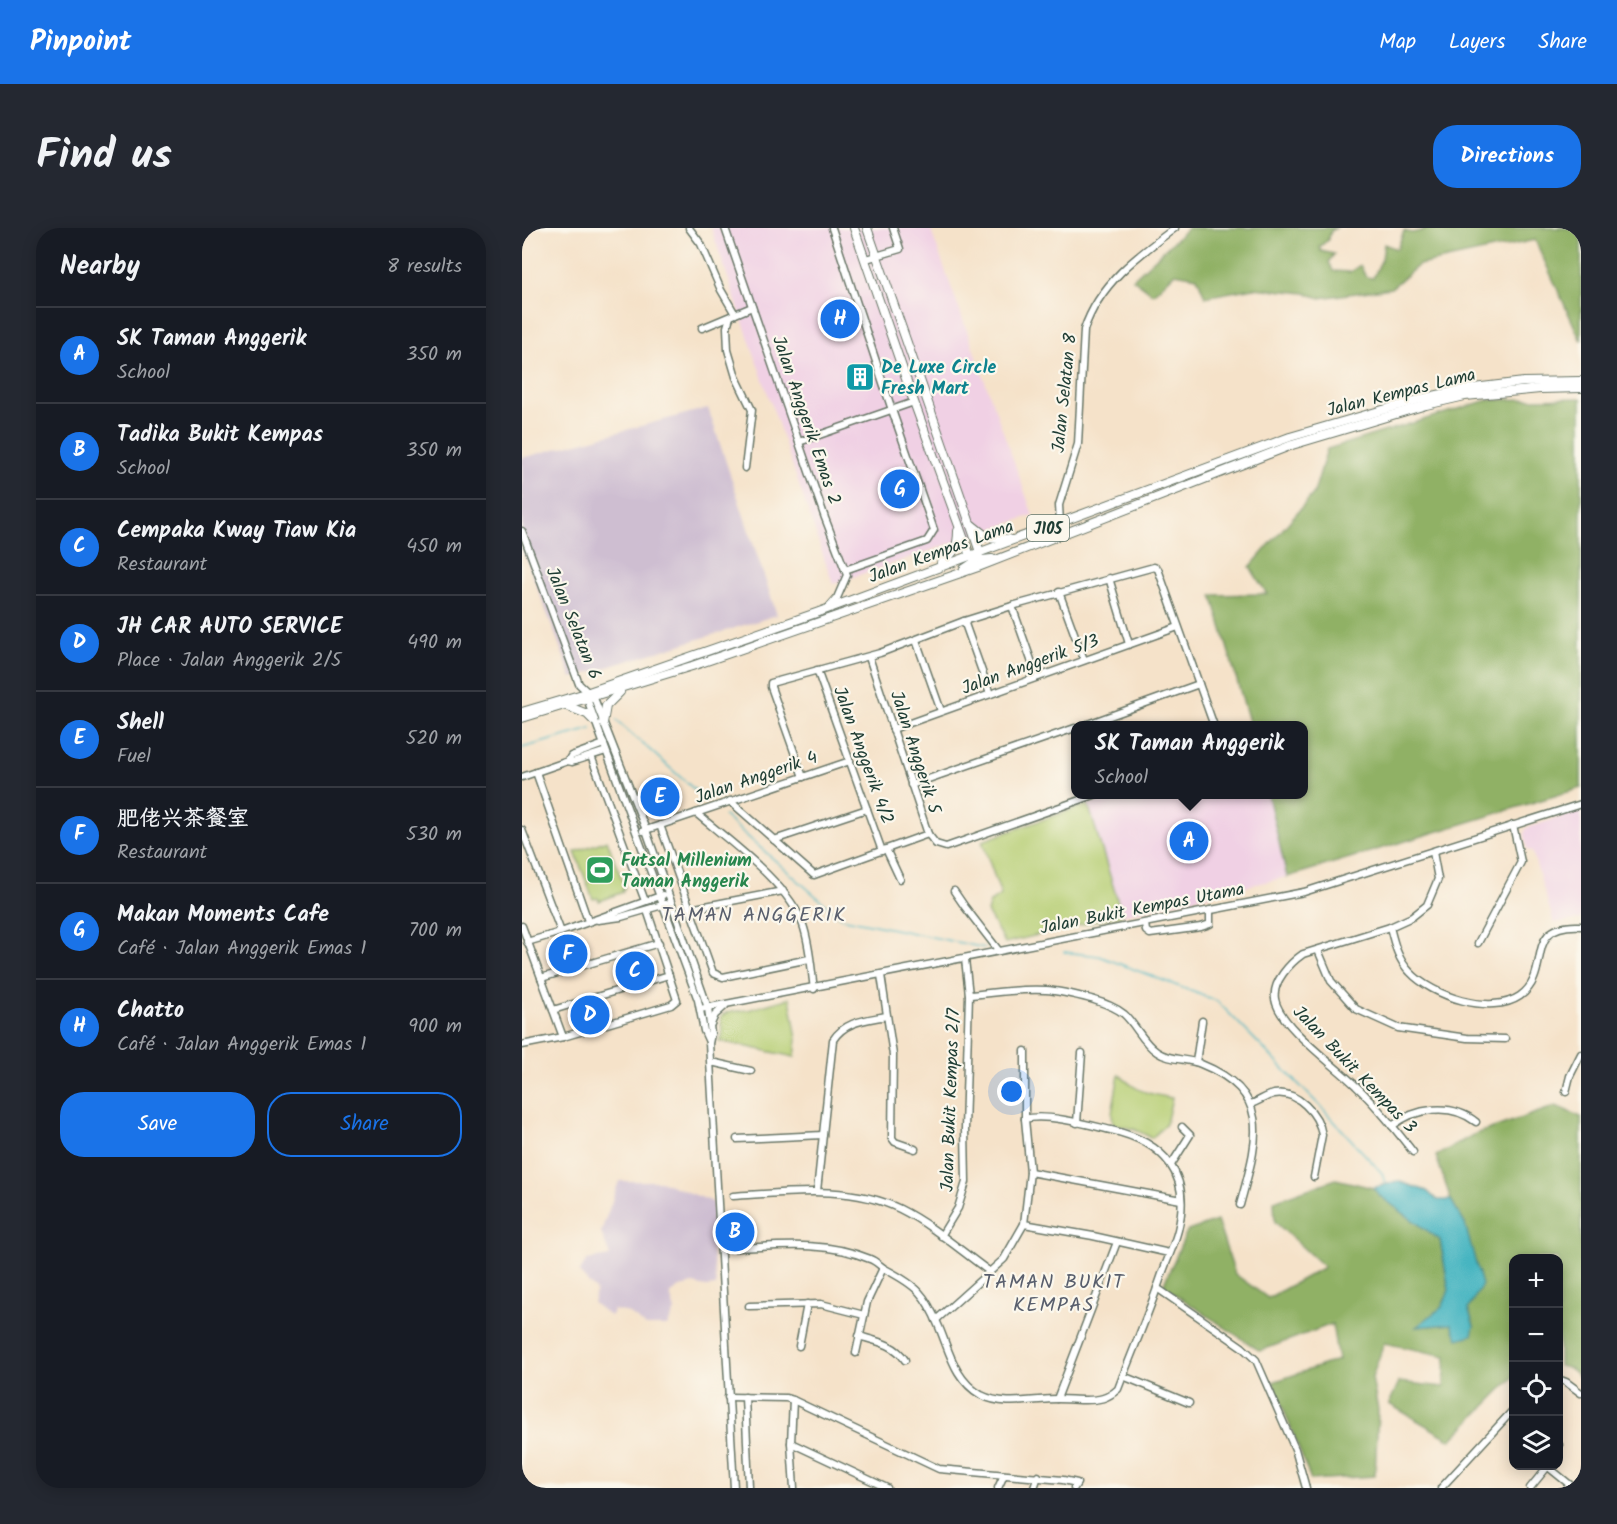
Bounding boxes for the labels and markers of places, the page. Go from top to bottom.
pin: H [820,296,860,341]
place label: De Luxe Circle Fresh Mart [881,354,996,404]
building icon: De Luxe Circle Fresh Mart [844,361,876,393]
pin: G [880,466,920,512]
pin: E [640,774,680,820]
pin: A [1170,818,1208,864]
place label: Futsal Millenium Taman Anggerik [621,847,752,897]
sports icon: Futsal Millenium Taman Anggerik [584,854,616,886]
pin: F [548,932,588,976]
pin: C [616,948,654,994]
pin: D [570,992,610,1038]
pin: B [716,1210,754,1254]

